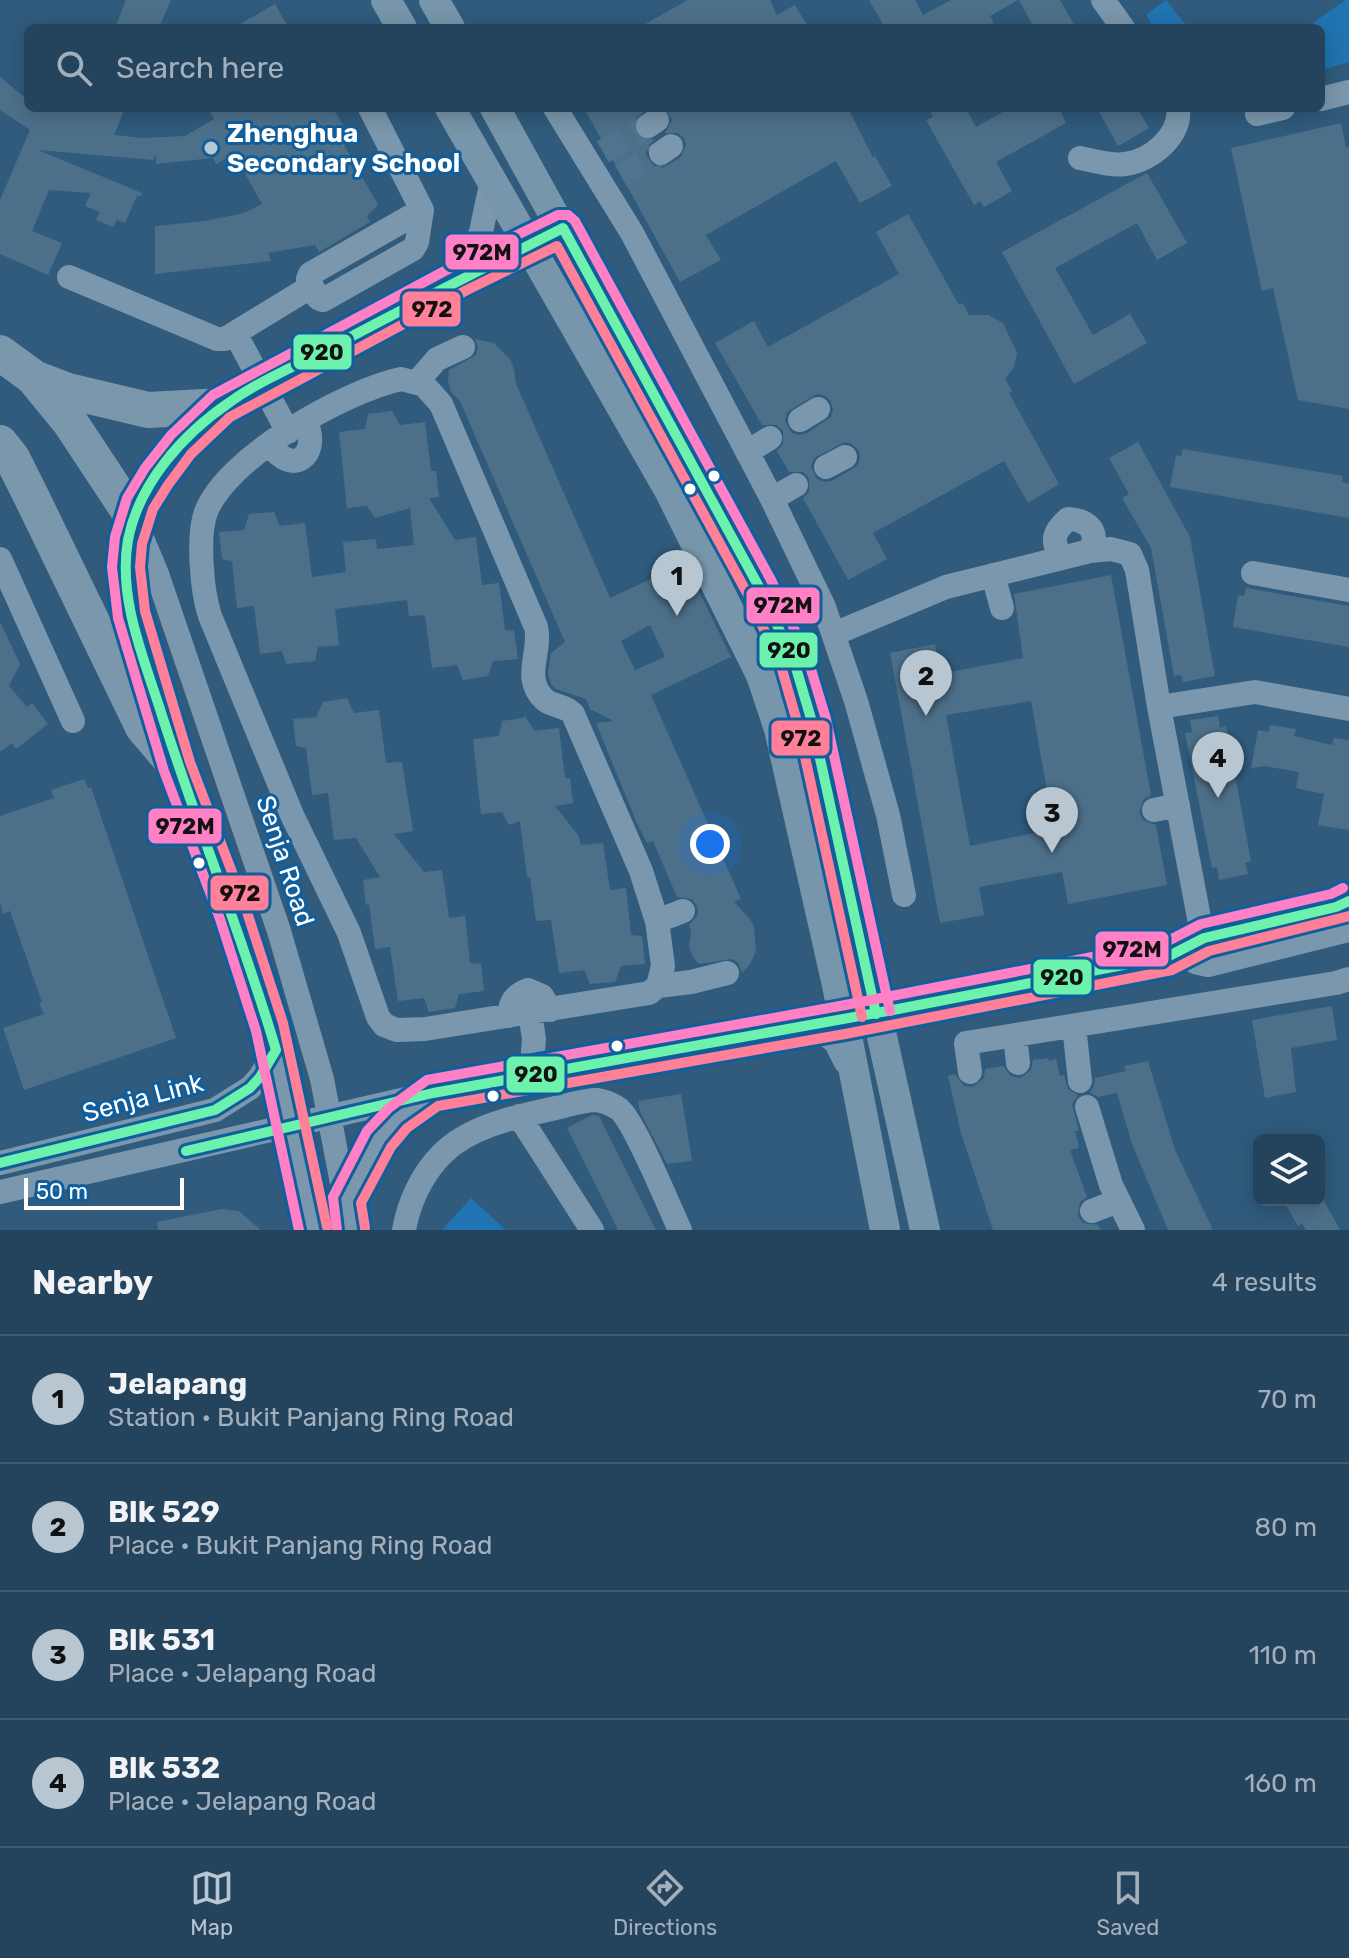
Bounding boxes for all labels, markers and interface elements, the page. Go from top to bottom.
search box [24,24,1325,112]
icon: search [52,46,96,90]
text: Search here [116,50,284,86]
place label: Zhenghua Secondary School [227,118,460,179]
marker: Zhenghua Secondary School [202,139,220,157]
line badge: 972M [444,233,520,271]
text: 972M [452,239,512,266]
line badge: 972 [401,290,462,328]
text: 972 [411,296,453,323]
line badge: 920 [292,333,353,371]
text: 920 [300,339,344,366]
unlabelled marker [706,468,722,484]
unlabelled marker [682,481,698,497]
pin: 1 [651,550,703,616]
line badge: 972M [745,586,821,625]
text: 972M [753,592,813,619]
line badge: 920 [758,631,819,669]
text: 920 [767,637,811,664]
pin: 2 [900,650,952,716]
line badge: 972 [770,719,831,757]
text: 972 [780,725,822,752]
pin: 4 [1192,732,1244,798]
pin: 3 [1026,787,1078,853]
street label: Senja Road [249,792,321,930]
line badge: 972M [147,807,223,845]
text: 972M [155,813,215,840]
your location [690,824,730,864]
unlabelled marker [191,855,207,871]
line badge: 972 [209,874,270,912]
text: 972 [219,880,261,907]
line badge: 972M [1094,930,1170,968]
text: 972M [1102,936,1162,963]
line badge: 920 [1032,958,1093,996]
text: 920 [1040,964,1084,991]
unlabelled marker [609,1038,625,1054]
line badge: 920 [505,1055,566,1094]
text: 920 [514,1061,558,1088]
street label: Senja Link [79,1067,207,1129]
unlabelled marker [485,1088,501,1104]
map controls [1253,1134,1325,1206]
button: layers [1253,1134,1325,1206]
scale bar [24,1174,184,1210]
text: 50 m [36,1178,88,1205]
text: Nearby [32,1262,153,1303]
text: 4 results [1212,1267,1317,1298]
text: Jelapang [108,1366,247,1402]
text: 1 [52,1384,64,1415]
text: 70 m [1258,1384,1317,1415]
text: Station · Bukit Panjang Ring Road [108,1402,514,1433]
text: Blk 529 [108,1494,220,1530]
text: 2 [50,1512,66,1543]
text: 80 m [1254,1512,1317,1543]
text: Place · Bukit Panjang Ring Road [108,1530,493,1561]
text: Blk 531 [108,1622,215,1658]
text: 3 [49,1640,67,1671]
text: 110 m [1249,1640,1317,1671]
text: Place · Jelapang Road [108,1658,376,1689]
text: Blk 532 [108,1750,220,1786]
text: 4 [49,1768,67,1799]
text: 160 m [1244,1768,1317,1799]
text: Place · Jelapang Road [108,1786,376,1817]
tab: Map [190,1866,234,1941]
tab: Directions [613,1866,717,1941]
tab: Saved [1097,1866,1159,1941]

